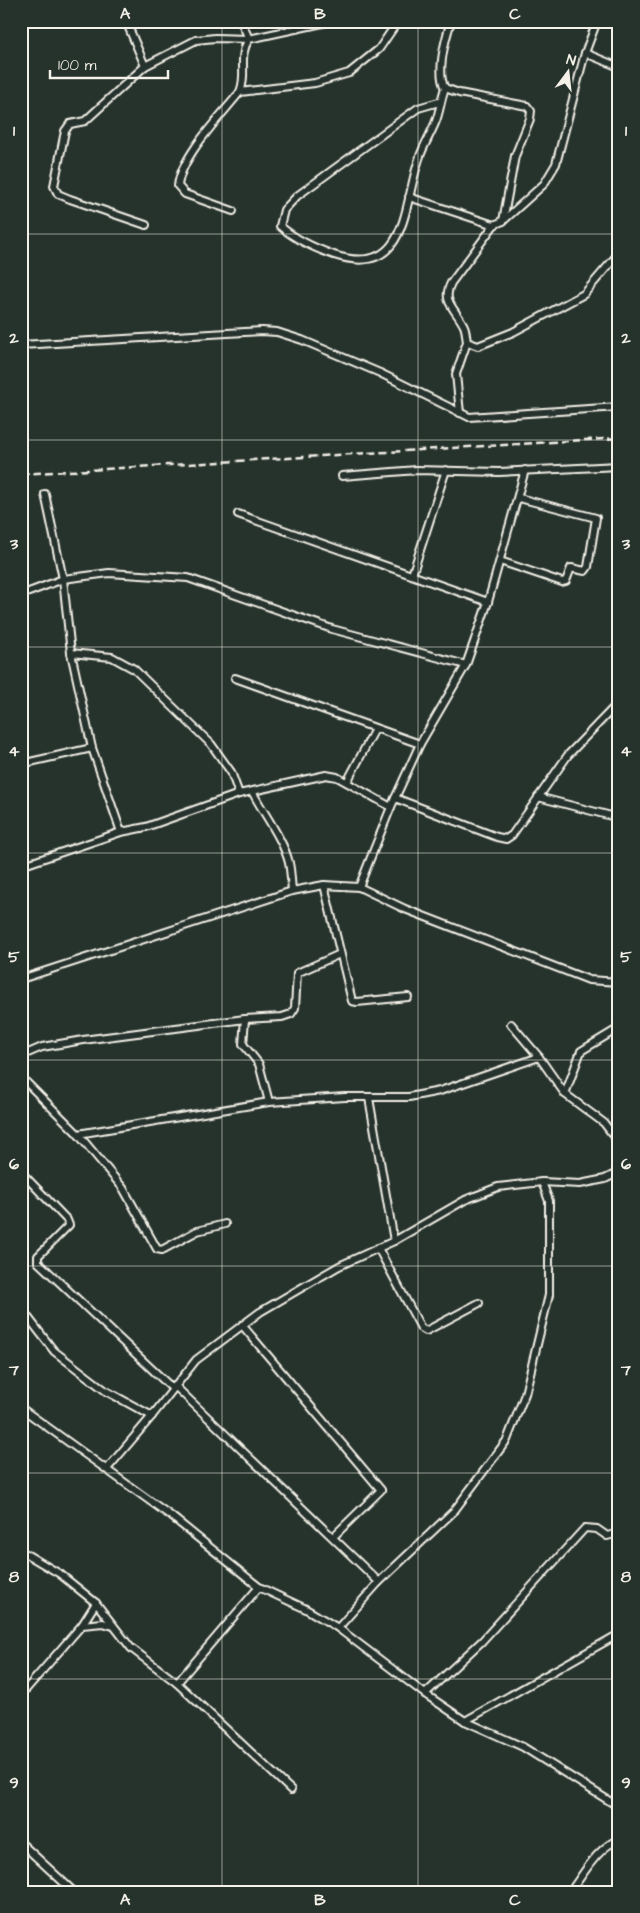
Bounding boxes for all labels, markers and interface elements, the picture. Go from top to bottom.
text: A [120,3,131,25]
text: B [314,3,326,25]
text: C [509,3,521,25]
scale bar [50,48,168,80]
north arrow [542,48,592,98]
text: N [564,50,578,71]
text: 100 m [58,55,97,76]
text: 1 [13,120,16,142]
text: 1 [625,120,628,142]
text: 2 [8,327,19,349]
text: 2 [620,327,631,349]
text: 3 [9,533,19,555]
text: 3 [621,533,631,555]
text: 4 [9,740,20,762]
text: 4 [621,740,632,762]
text: 5 [8,946,20,968]
text: 5 [620,946,632,968]
text: 6 [9,1153,19,1175]
text: 6 [621,1153,631,1175]
text: 7 [8,1359,19,1381]
text: 7 [620,1359,631,1381]
text: 8 [9,1566,20,1588]
text: 8 [621,1566,632,1588]
text: 9 [9,1772,19,1794]
text: 9 [621,1772,631,1794]
text: A [120,1889,131,1911]
text: B [314,1889,326,1911]
text: C [509,1889,521,1911]

